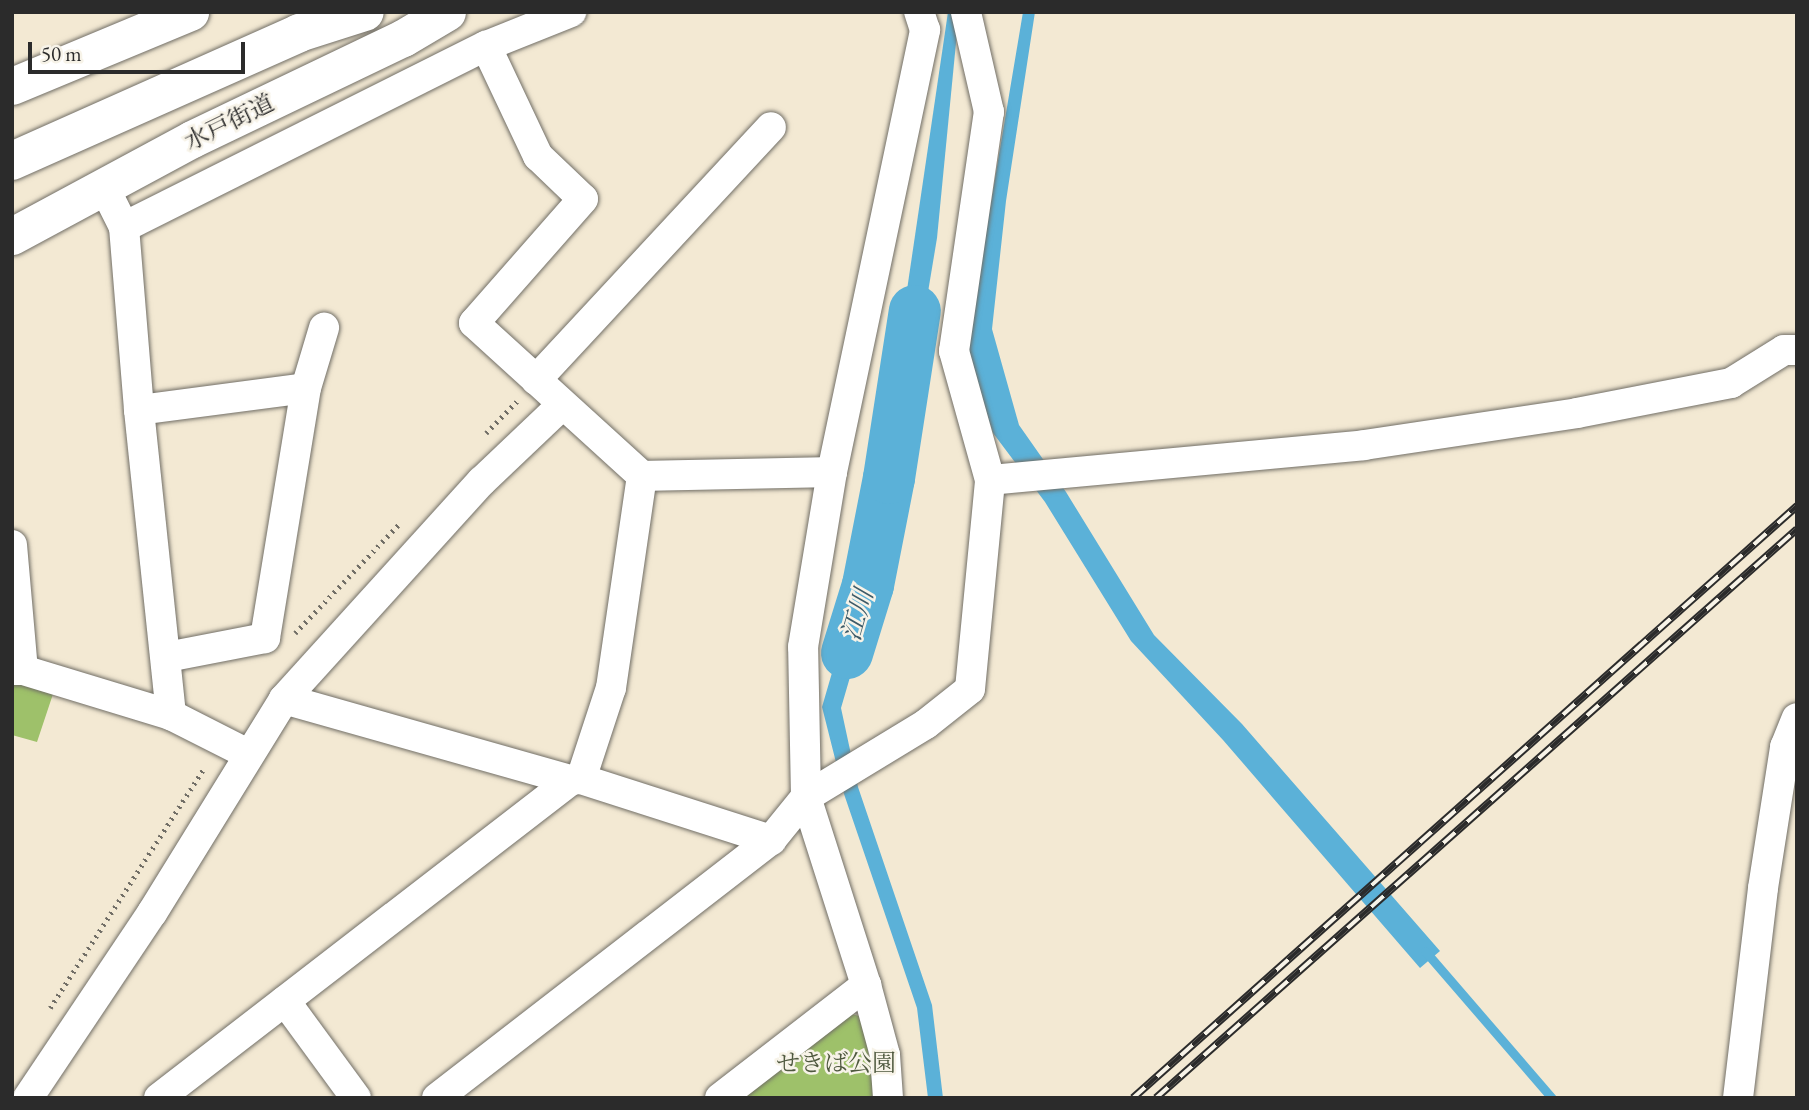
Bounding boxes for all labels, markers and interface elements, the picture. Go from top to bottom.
scale bar [32,28,248,72]
text: 50 m [41,40,82,67]
street label: 水戸街道 [180,88,278,156]
water label: 江川 [836,586,880,644]
park label: せきば公園 [776,1049,896,1077]

